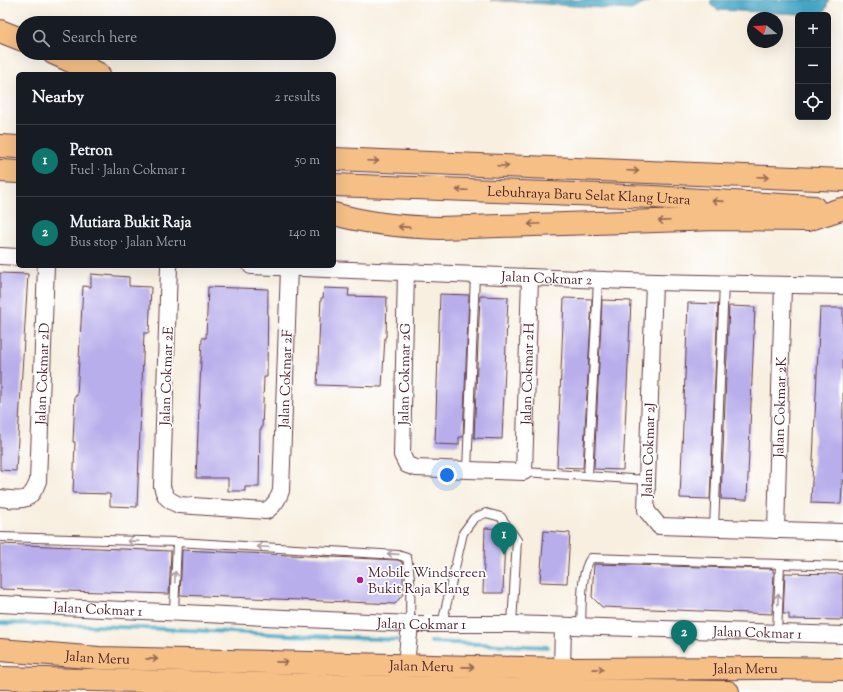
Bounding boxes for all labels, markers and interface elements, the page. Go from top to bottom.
north arrow [747,12,783,48]
map controls [795,12,831,120]
button: + [795,12,831,48]
search box [16,16,336,60]
icon: search [30,27,52,49]
text: Search here [62,28,137,49]
button: − [795,48,831,84]
button: locate [795,84,831,120]
text: Nearby [32,86,84,110]
text: 2 results [275,89,320,107]
text: Petron [70,141,113,162]
text: 1 [43,152,47,170]
text: 50 m [295,152,320,170]
one-way arrow [366,157,379,164]
text: Fuel · Jalan Cokmar 1 [70,162,186,180]
one-way arrow [496,162,509,170]
one-way arrow [626,168,639,175]
one-way arrow [756,173,769,180]
street label: Lebuhraya Baru Selat Klang Utara [487,183,692,211]
one-way arrow [456,186,469,193]
one-way arrow [712,197,725,204]
text: Mutiara Bukit Raja [70,213,191,234]
one-way arrow [658,217,671,224]
one-way arrow [528,221,541,228]
one-way arrow [398,223,411,230]
text: 2 [42,224,48,242]
text: 140 m [289,224,320,242]
text: Bus stop · Jalan Meru [70,234,186,252]
street label: Jalan Cokmar 2 [500,268,593,292]
street label: Jalan Cokmar 2D [32,322,56,426]
street label: Jalan Cokmar 2G [395,322,417,426]
street label: Jalan Cokmar 2H [517,323,541,426]
street label: Jalan Cokmar 2E [156,326,180,427]
street label: Jalan Cokmar 2F [275,329,299,430]
street label: Jalan Cokmar 2K [770,356,793,459]
street label: Jalan Cokmar 2J [638,402,662,499]
your location [437,465,457,485]
pin: 1 [491,522,517,555]
one-way arrow [127,537,140,545]
one-way arrow [257,544,270,551]
one-way arrow [387,551,400,558]
place label: Mobile Windscreen Bukit Raja Klang [368,564,486,600]
one-way arrow [172,571,179,584]
marker: Mobile Windscreen Bukit Raja Klang [355,575,365,585]
one-way arrow [775,593,782,606]
street label: Jalan Cokmar 1 [52,599,143,623]
street label: Jalan Cokmar 1 [375,614,466,636]
pin: 2 [671,620,697,653]
street label: Jalan Cokmar 1 [711,623,802,646]
street label: Jalan Meru [63,647,130,671]
one-way arrow [145,655,158,663]
street label: Jalan Meru [388,657,454,678]
one-way arrow [275,659,288,666]
street label: Jalan Meru [712,660,778,680]
one-way arrow [461,663,474,671]
one-way arrow [591,665,604,673]

